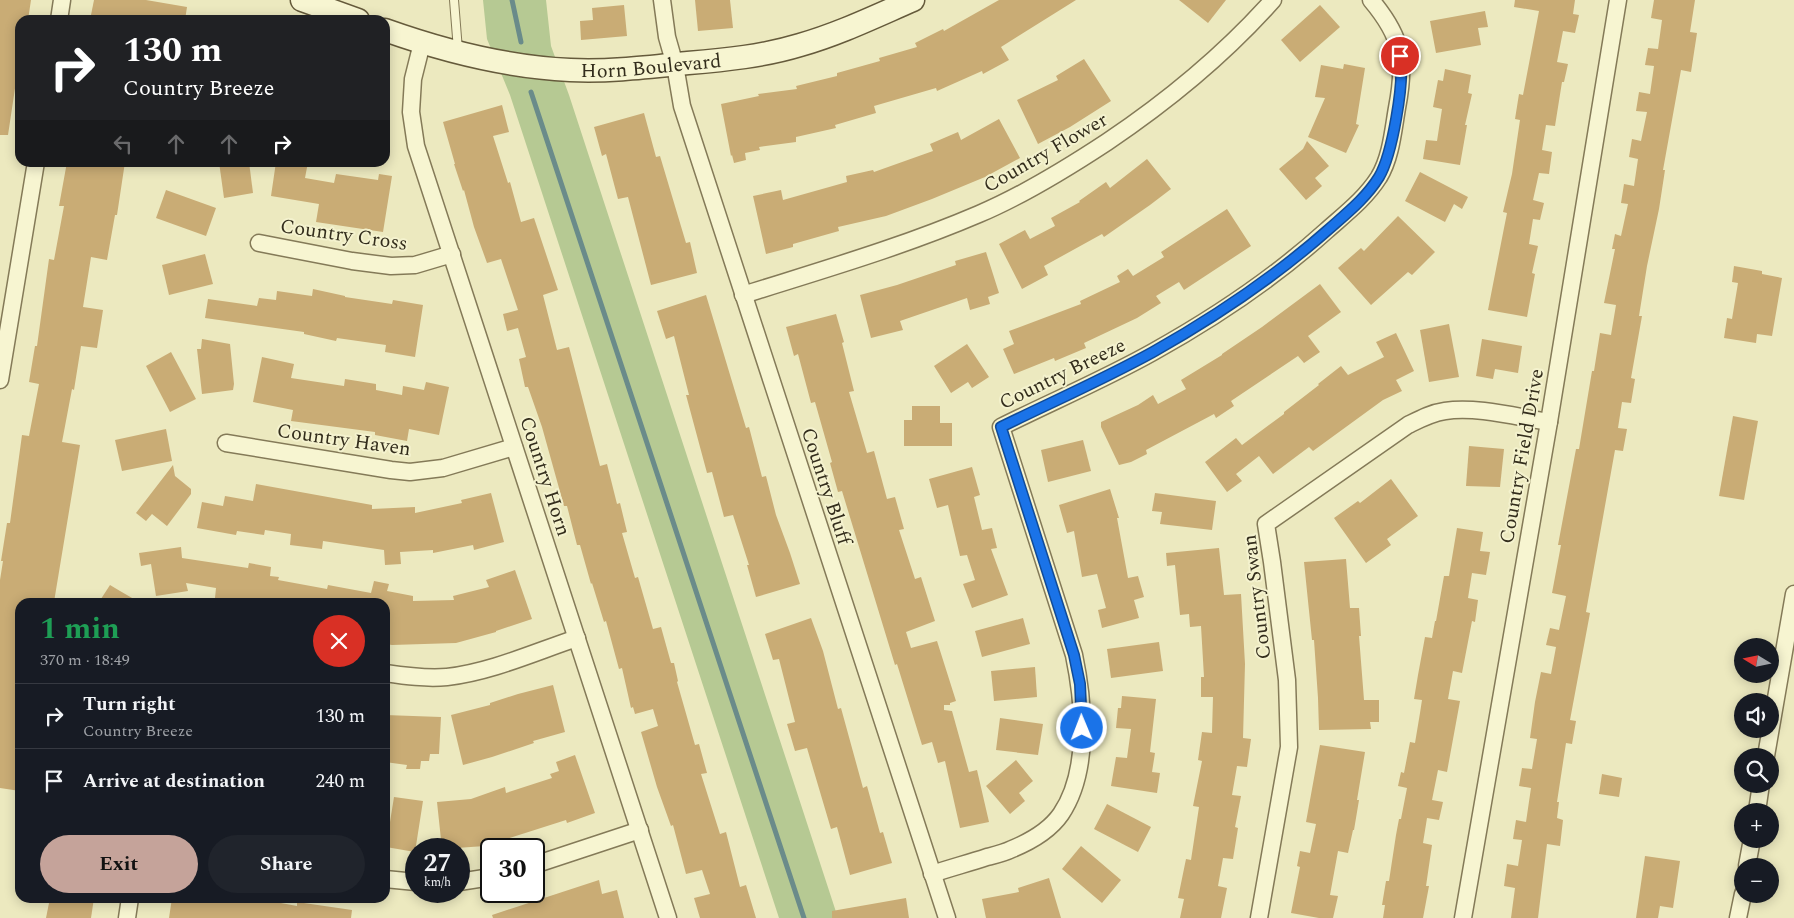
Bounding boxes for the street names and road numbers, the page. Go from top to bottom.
street label: Horn Boulevard [580,46,723,86]
street label: Country Flower [978,105,1113,201]
street label: Country Cross [278,211,409,259]
street label: Country Breeze [994,330,1131,418]
street label: Country Field Drive [1492,366,1552,546]
street label: Country Horn [512,412,579,540]
street label: Country Haven [275,416,413,464]
street label: Country Bluff [793,424,860,550]
street label: Country Swan [1234,533,1280,661]

